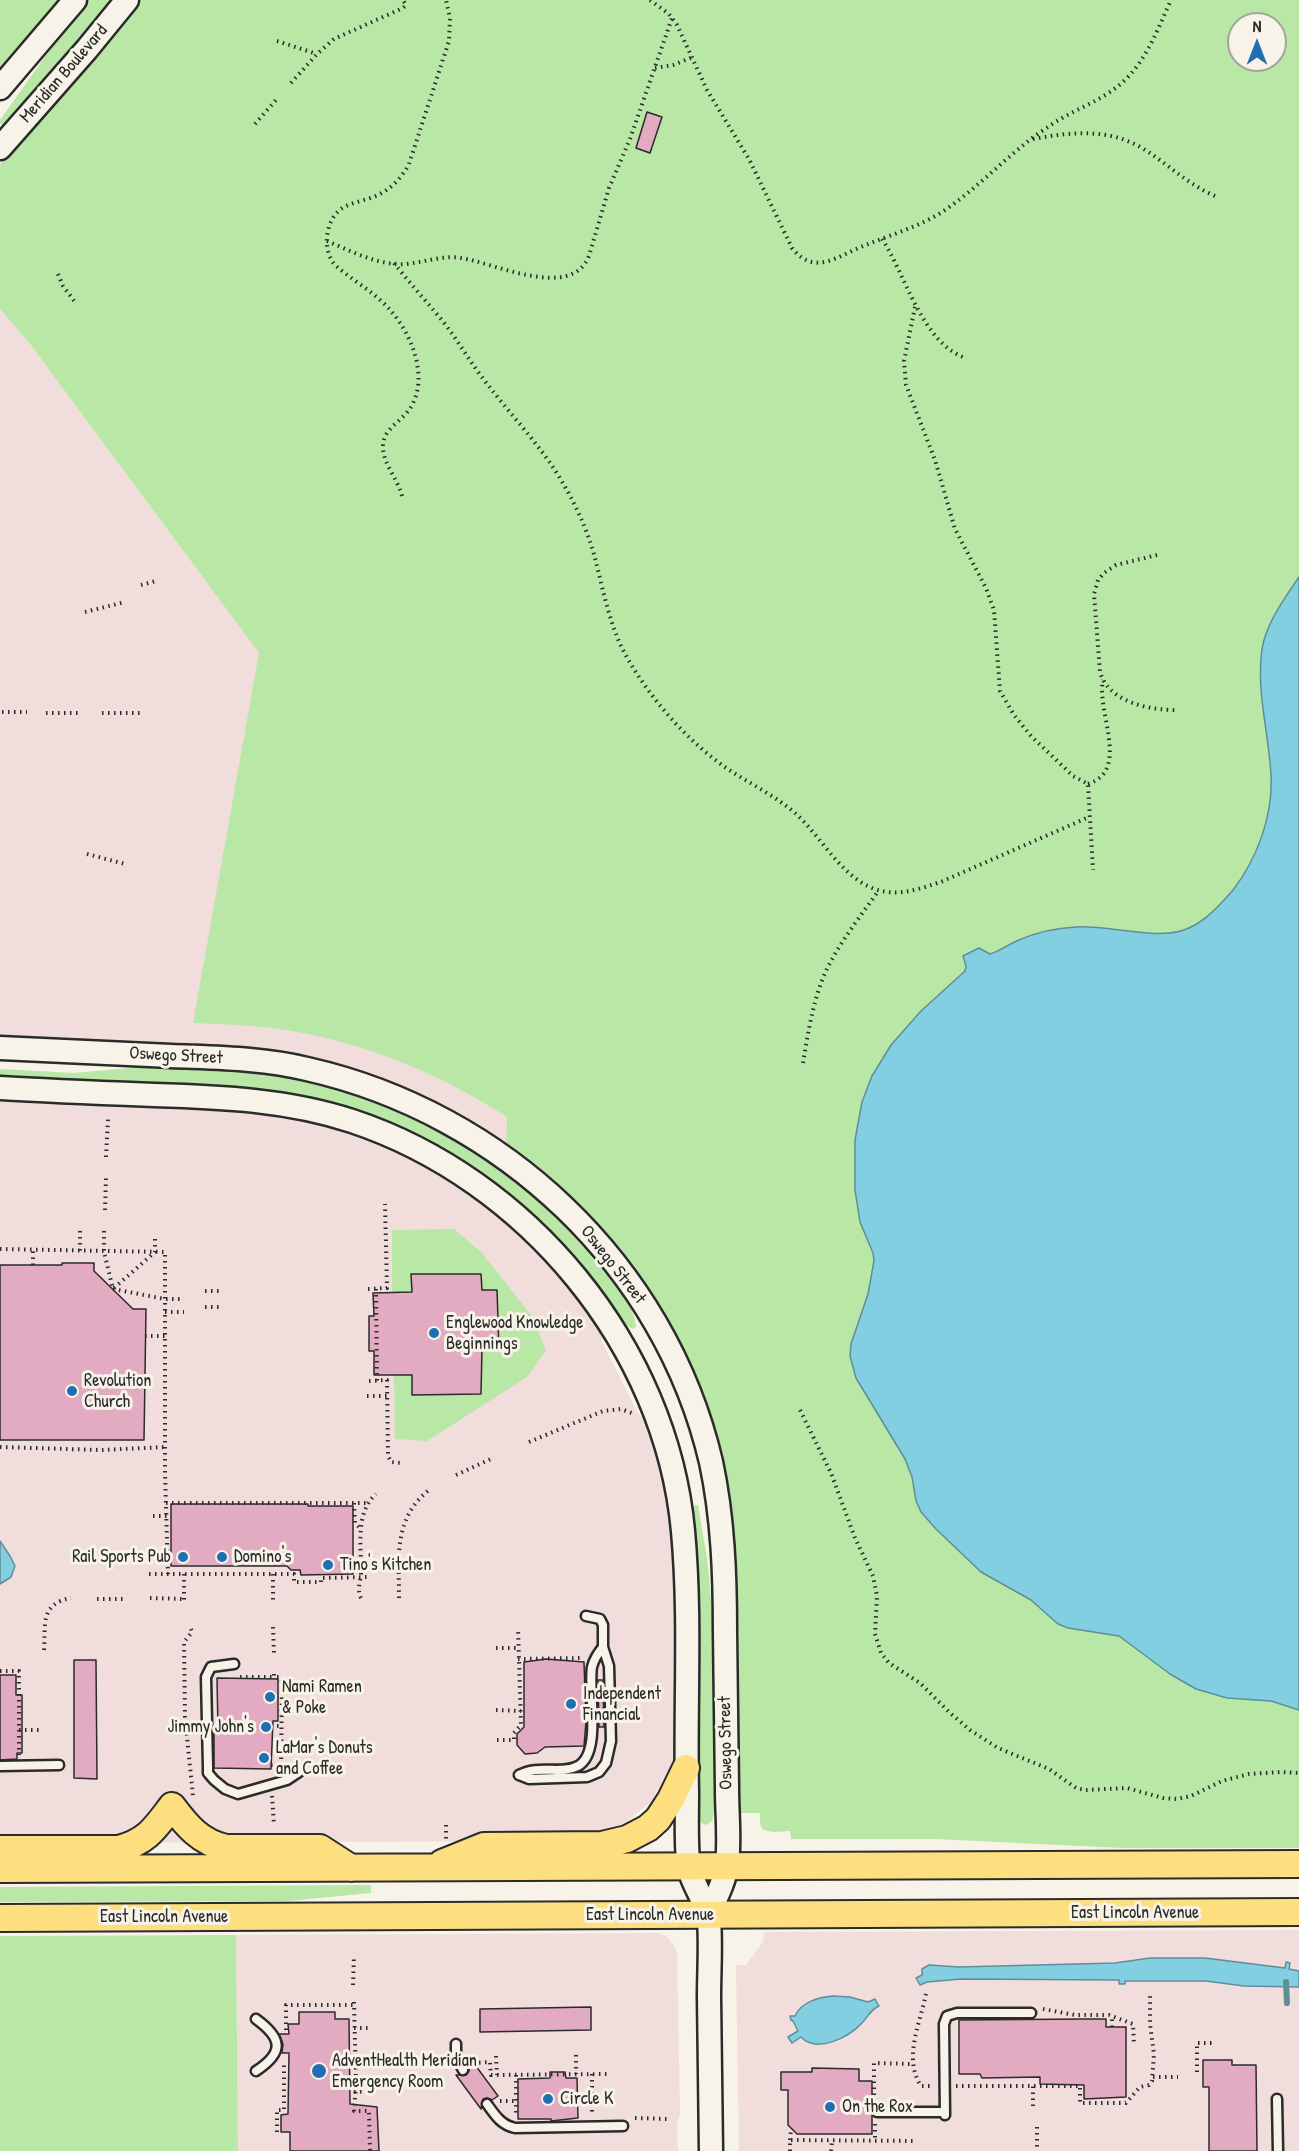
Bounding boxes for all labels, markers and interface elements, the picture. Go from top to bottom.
north arrow [1227,12,1287,72]
text: N [1253,15,1261,37]
street label: Meridian Boulevard [16,21,112,127]
street label: Oswego Street [129,1043,223,1069]
street label: Oswego Street [576,1221,650,1309]
place label: Englewood Knowledge Beginnings [446,1312,583,1354]
marker: Englewood Knowledge Beginnings [427,1326,441,1340]
place label: Revolution Church [84,1370,151,1412]
marker: Revolution Church [65,1384,79,1398]
place label: Rail Sports Pub [72,1546,171,1568]
place label: Domino's [234,1546,291,1568]
marker: Rail Sports Pub [176,1550,190,1564]
marker: Domino's [215,1550,229,1564]
place label: Tino's Kitchen [340,1554,431,1576]
marker: Tino's Kitchen [321,1558,335,1572]
place label: Nami Ramen & Poke [282,1676,362,1718]
place label: Independent Financial [583,1683,661,1726]
marker: Nami Ramen & Poke [263,1690,277,1704]
street label: Oswego Street [714,1696,738,1790]
marker: Independent Financial [564,1697,578,1711]
place label: Jimmy John's [168,1716,254,1738]
marker: Jimmy John's [259,1720,273,1734]
place label: LaMar's Donuts and Coffee [276,1737,373,1780]
marker: LaMar's Donuts and Coffee [257,1751,271,1765]
street label: East Lincoln Avenue [1071,1902,1199,1924]
street label: East Lincoln Avenue [586,1904,714,1926]
street label: East Lincoln Avenue [100,1906,228,1928]
place label: AdventHealth Meridian Emergency Room [332,2050,477,2092]
marker: AdventHealth Meridian Emergency Room [310,2062,328,2080]
place label: Circle K [560,2088,613,2110]
marker: Circle K [541,2092,555,2106]
place label: On the Rox [842,2096,913,2118]
marker: On the Rox [823,2100,837,2114]

